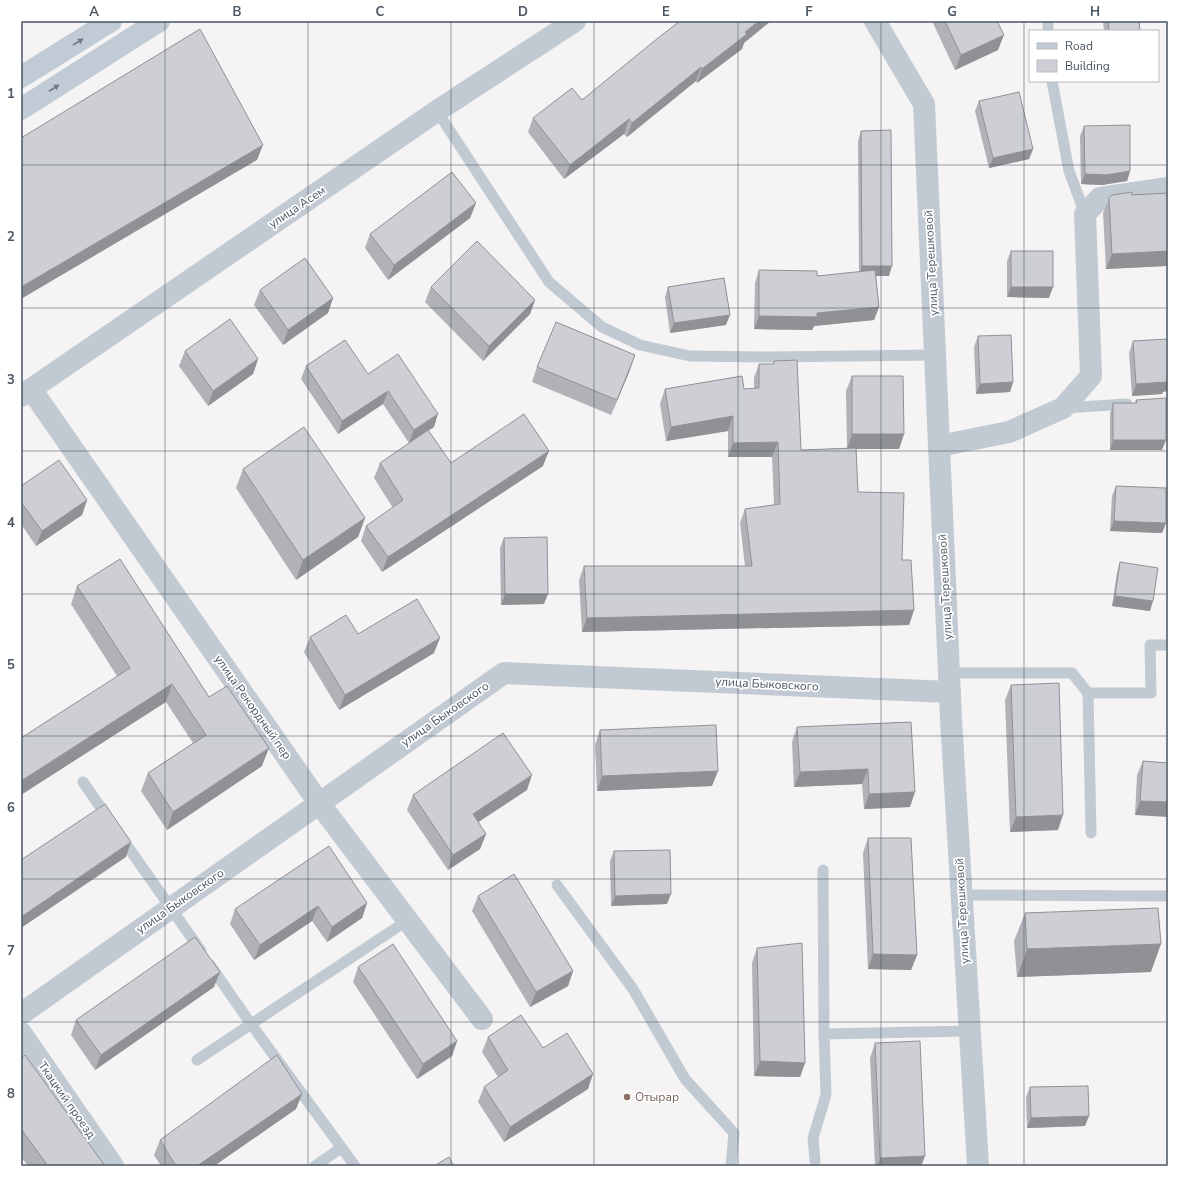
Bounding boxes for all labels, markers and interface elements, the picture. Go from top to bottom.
text: A [89,3,99,21]
text: B [233,3,242,21]
text: C [376,3,385,21]
text: D [518,3,528,21]
text: E [662,3,670,21]
text: F [805,3,813,21]
text: G [947,3,957,21]
text: H [1090,3,1100,21]
legend [1029,30,1159,82]
one-way arrow [73,38,83,46]
text: Road [1065,38,1093,54]
text: Building [1065,58,1110,74]
one-way arrow [49,84,59,92]
text: 1 [7,85,15,103]
street label: улица Асем [265,182,329,232]
street label: улица Терешковой [920,210,942,316]
text: 2 [7,228,15,246]
text: 3 [7,371,15,389]
text: 4 [7,514,15,532]
street label: улица Терешковой [934,534,956,640]
street label: улица Рекордный пер [211,651,295,763]
text: 5 [7,656,15,674]
street label: улица Быковского [715,673,819,695]
street label: улица Быковского [398,678,492,750]
text: 6 [7,799,15,817]
street label: улица Терешковой [951,858,973,964]
street label: улица Быковского [133,865,227,937]
text: 7 [7,942,15,960]
street label: Ткацкий проезд [35,1058,99,1142]
text: 8 [7,1085,15,1103]
place label: Отырар [635,1089,679,1105]
marker: Отырар [622,1092,632,1102]

